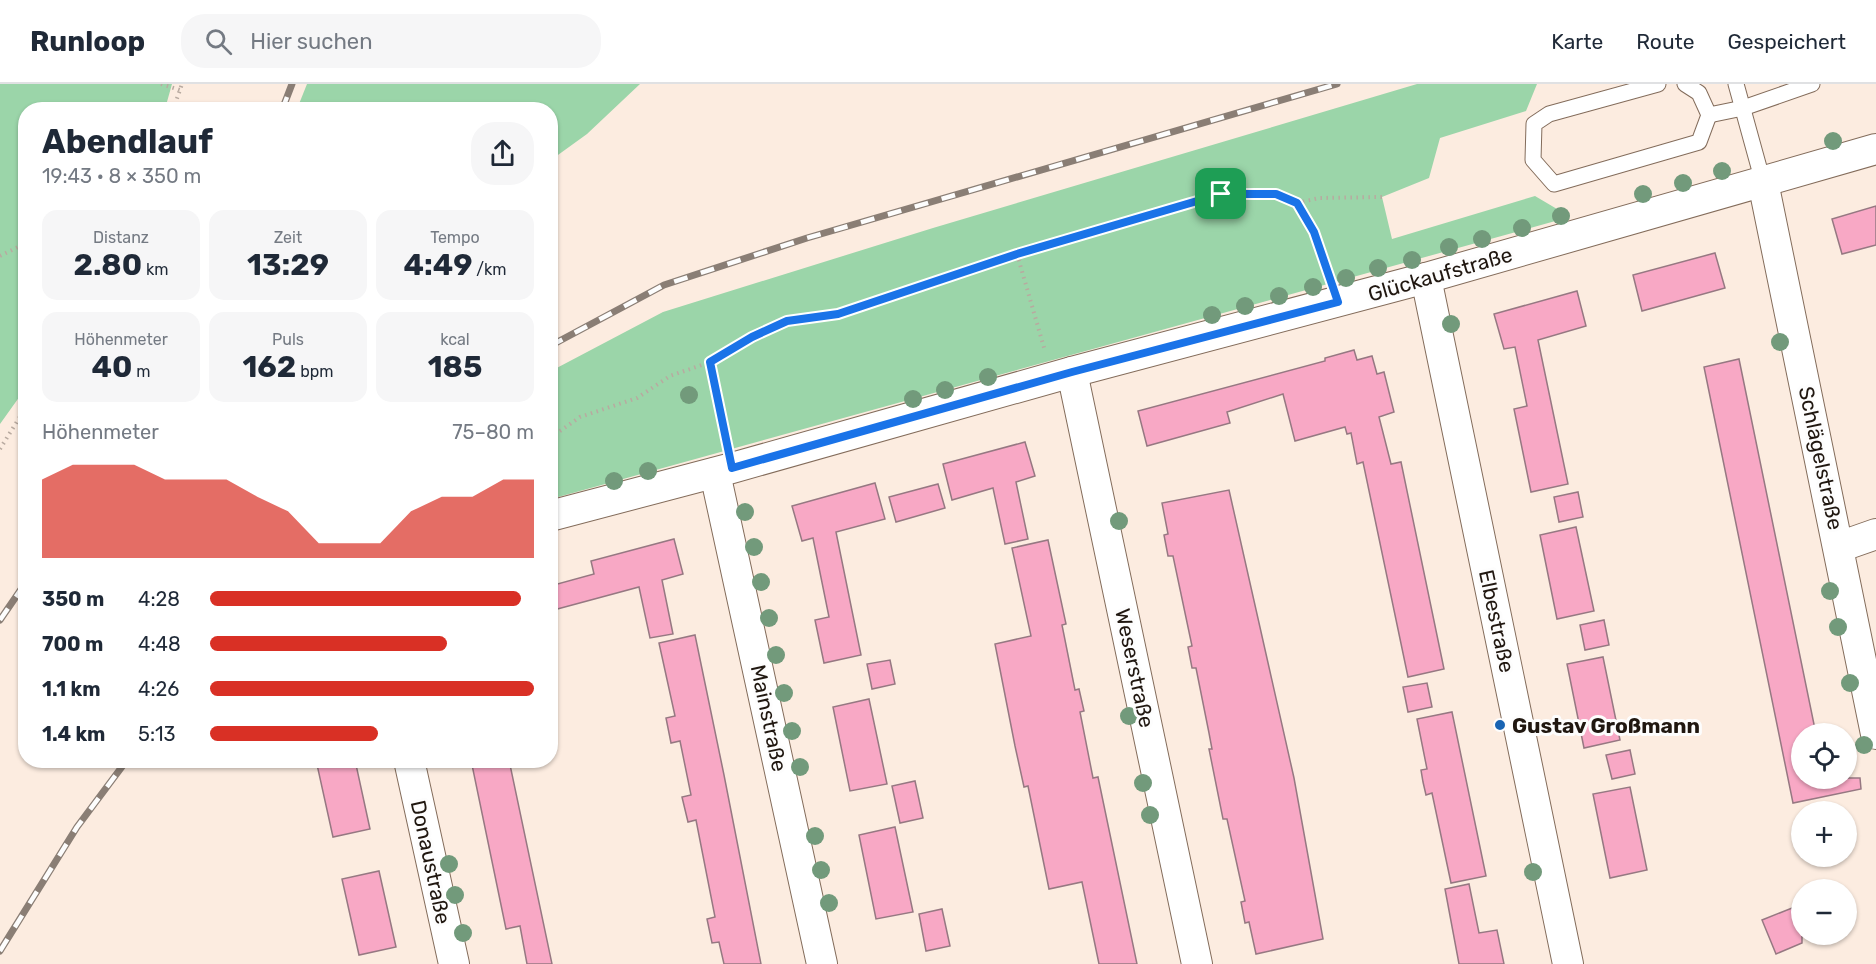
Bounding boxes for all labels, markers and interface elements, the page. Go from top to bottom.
search box [181,14,601,68]
text: Runloop [30,25,145,58]
icon: search [202,25,235,58]
text: Hier suchen [250,28,372,55]
text: Karte [1551,29,1603,54]
text: Route [1636,29,1695,54]
text: Gespeichert [1728,29,1846,54]
text: Abendlauf [42,122,213,161]
button: share [471,122,534,185]
text: 19:43 · 8 × 350 m [42,164,201,188]
pin [1195,168,1246,219]
icon: arrive [1204,177,1237,210]
text: Distanz [93,228,149,247]
text: Zeit [274,228,302,247]
text: Tempo [430,228,480,247]
street label: Glückaufstraße [1365,241,1515,307]
text: 2.80 [73,247,142,283]
text: 13:29 [247,247,329,283]
text: 4:49 [404,247,472,283]
text: km [142,260,169,279]
text: /km [472,260,506,279]
text: Höhenmeter [74,330,168,349]
text: Puls [272,330,304,349]
text: kcal [440,330,470,349]
text: 40 [91,349,132,385]
text: 162 [242,349,296,385]
text: 185 [428,349,482,385]
text: m [132,362,151,381]
text: bpm [296,362,334,381]
street label: Schlägelstraße [1794,384,1848,532]
text: Höhenmeter [42,420,159,444]
text: 75–80 m [452,420,534,444]
street label: Elbestraße [1474,567,1520,675]
text: 350 m [42,587,104,611]
text: 4:28 [138,587,180,611]
street label: Weserstraße [1110,606,1160,730]
text: 700 m [42,632,103,656]
text: 4:48 [138,632,181,656]
street label: Mainstraße [745,662,793,774]
text: 1.1 km [42,677,101,701]
text: 4:26 [138,677,179,701]
place label: Gustav Großmann [1512,713,1700,738]
marker: Gustav Großmann [1493,718,1507,732]
text: 1.4 km [42,722,105,746]
text: 5:13 [138,722,176,746]
map controls [1791,723,1857,945]
button: locate [1791,723,1857,789]
street label: Donaustraße [406,798,456,926]
button: + [1791,801,1857,867]
button: − [1791,879,1857,945]

